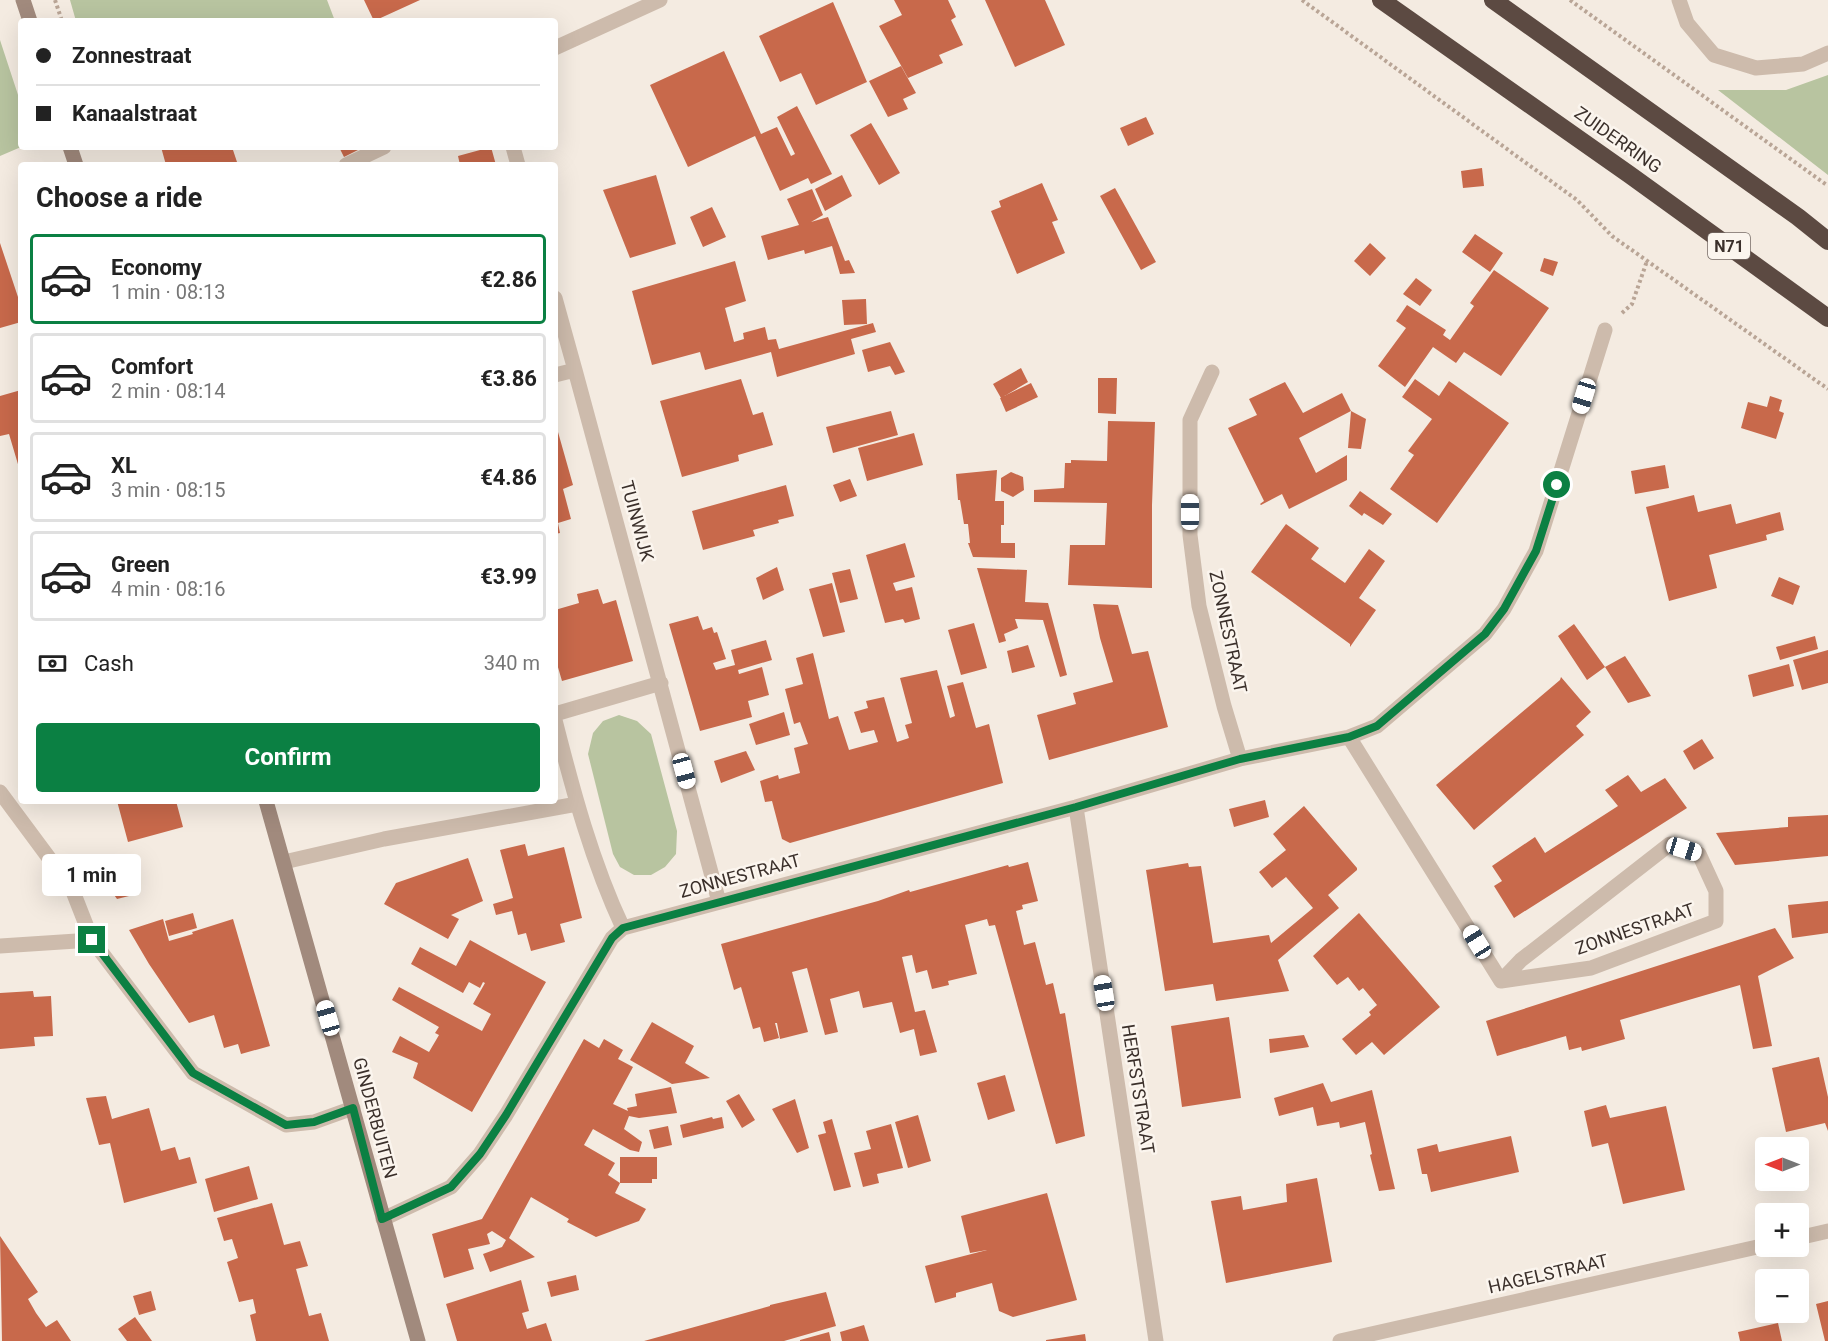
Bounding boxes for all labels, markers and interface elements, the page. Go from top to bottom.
text: Zonnestraat [72,43,192,68]
text: Kanaalstraat [72,101,197,126]
street label: ZUIDERRING [1571,102,1666,177]
text: Choose a ride [36,182,202,214]
road number: N71 [1708,233,1750,259]
icon: car [39,252,93,306]
text: Economy [111,255,202,280]
text: €2.86 [480,267,537,292]
text: 1 min · 08:13 [111,280,226,304]
icon: car [39,351,93,405]
text: Comfort [111,354,193,379]
text: €3.86 [480,366,537,391]
car [1570,376,1598,416]
text: 2 min · 08:14 [111,379,226,403]
icon: car [39,450,93,504]
text: XL [111,453,137,478]
text: €4.86 [480,465,537,490]
route start [1543,471,1570,498]
text: 3 min · 08:15 [111,478,226,502]
street label: TUINWIJK [617,478,658,564]
car [1181,494,1199,530]
icon: car [39,549,93,603]
text: Green [111,552,170,577]
text: €3.99 [480,564,537,589]
street label: ZONNESTRAAT [1205,569,1252,695]
text: 4 min · 08:16 [111,577,226,601]
icon: cash [36,647,69,680]
text: Cash [84,651,134,676]
text: 340 m [484,651,540,675]
button: Confirm [36,723,540,792]
car [671,751,697,791]
car [1664,835,1704,863]
street label: ZONNESTRAAT [677,849,803,902]
callout: 1 min [42,853,142,895]
text: 1 min [66,863,117,887]
street label: ZONNESTRAAT [1573,898,1697,959]
car [1460,922,1494,962]
route end [78,926,105,953]
car [1092,974,1116,1012]
car [314,998,342,1038]
street label: HERFSTSTRAAT [1118,1023,1159,1156]
street label: GINDERBUITEN [349,1055,402,1181]
north arrow [1755,1137,1809,1191]
map controls [1755,1137,1809,1323]
button: + [1755,1203,1809,1257]
street label: HAGELSTRAAT [1486,1249,1610,1298]
button: − [1755,1269,1809,1323]

